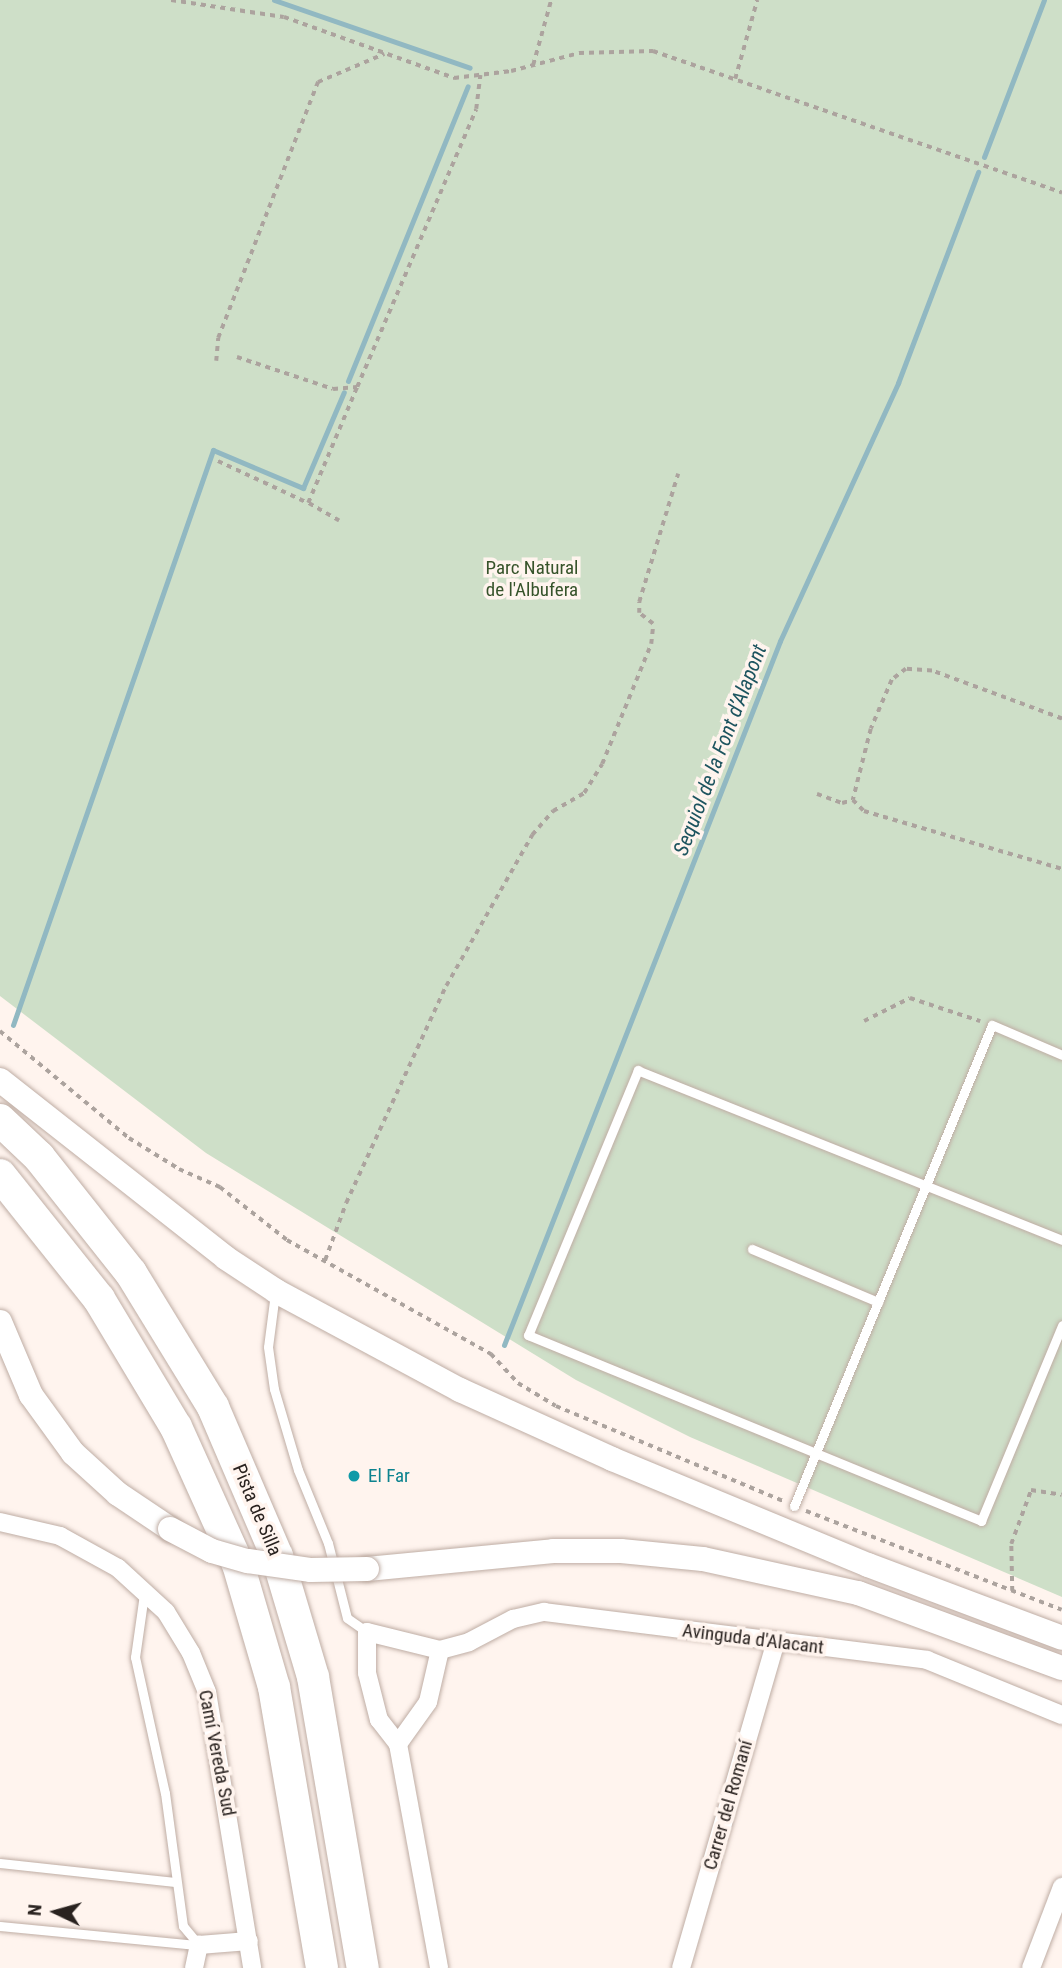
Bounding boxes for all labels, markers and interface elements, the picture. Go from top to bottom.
park label: Parc Natural de l'Albufera [486,557,578,601]
water label: Sequiol de la Font d’Alapont [668,641,772,859]
street label: Pista de Silla [227,1461,287,1559]
place label: El Far [368,1465,410,1487]
marker: El Far [346,1468,362,1484]
street label: Avinguda d'Alacant [681,1619,825,1659]
street label: Camí Vereda Sud [194,1688,240,1818]
street label: Carrer del Romaní [699,1737,757,1873]
north arrow [21,1877,91,1947]
text: N [23,1903,47,1917]

